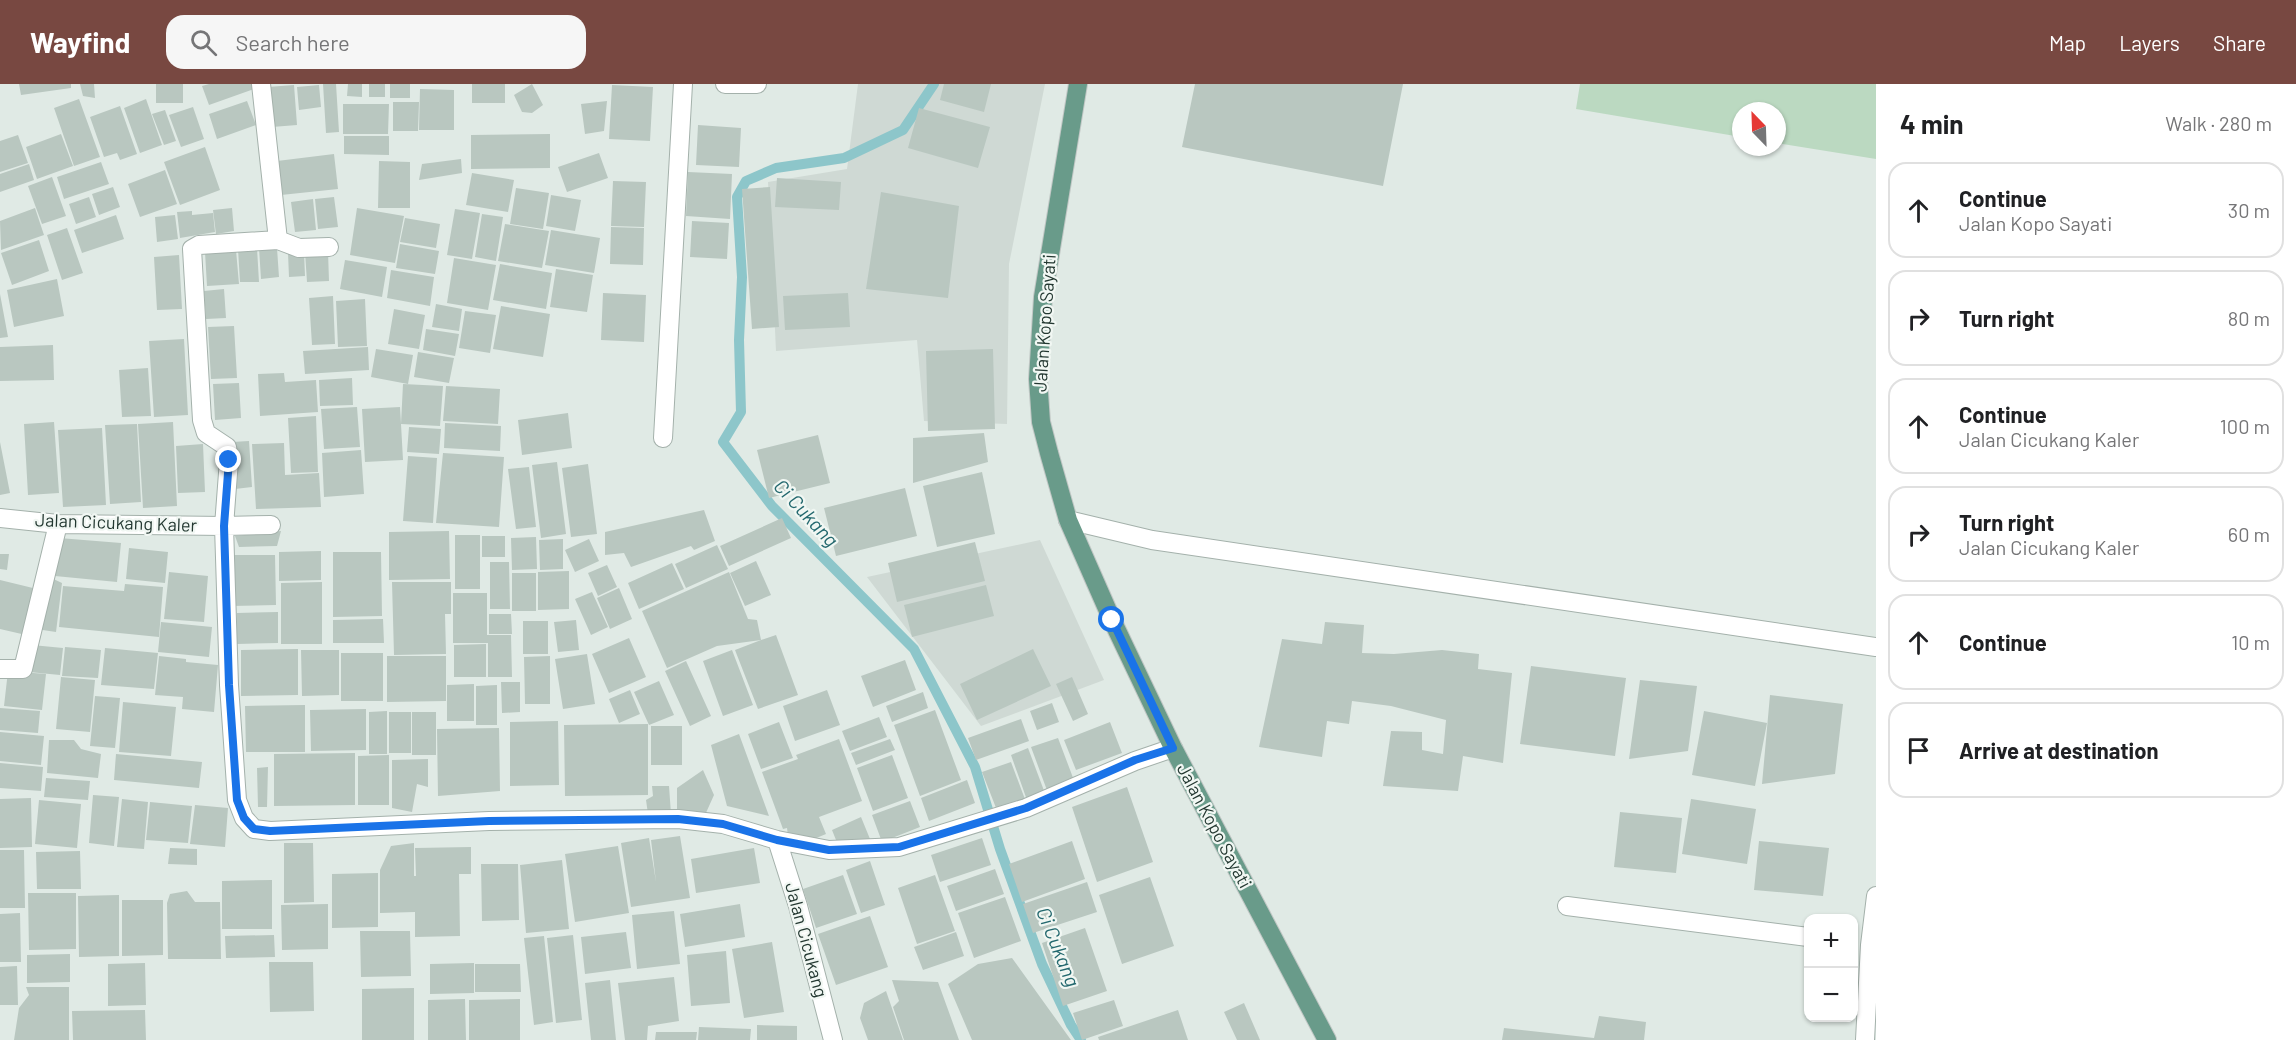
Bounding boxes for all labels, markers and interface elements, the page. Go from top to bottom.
search box [166,15,586,69]
text: Wayfind [30,25,130,59]
icon: search [187,26,220,59]
text: Search here [235,29,350,55]
text: Map [2049,30,2086,55]
text: Layers [2119,30,2180,55]
text: Share [2213,30,2266,55]
north arrow [1732,102,1786,156]
text: 4 min [1900,108,1964,139]
text: Walk · 280 m [2165,111,2272,135]
text: Continue [1959,185,2047,211]
icon: ahead [1902,194,1935,227]
text: 30 m [2228,198,2270,222]
text: Jalan Kopo Sayati [1959,211,2112,235]
street label: Jalan Kopo Sayati [1028,253,1060,392]
icon: right [1902,302,1935,335]
text: Turn right [1959,305,2054,331]
text: 80 m [2228,306,2270,330]
text: Continue [1959,401,2047,427]
icon: ahead [1902,410,1935,443]
text: 100 m [2220,414,2270,438]
text: Jalan Cicukang Kaler [1959,427,2139,451]
route end [215,446,241,472]
water label: Ci Cukang [769,474,844,551]
street label: Jalan Cicukang Kaler [35,508,198,536]
text: Turn right [1959,509,2054,535]
icon: right [1902,518,1935,551]
text: 60 m [2228,522,2270,546]
text: Jalan Cicukang Kaler [1959,535,2139,559]
route start [1098,606,1124,632]
icon: ahead [1902,626,1935,659]
text: Continue [1959,629,2047,655]
text: 10 m [2231,630,2270,654]
icon: arrive [1902,734,1935,767]
text: Arrive at destination [1959,737,2158,763]
street label: Jalan Kopo Sayati [1173,759,1257,892]
street label: Jalan Cicukang [781,880,833,1000]
water label: Ci Cukang [1032,903,1086,990]
map controls [1804,914,1858,1022]
button: + [1804,914,1858,968]
button: − [1804,968,1858,1022]

